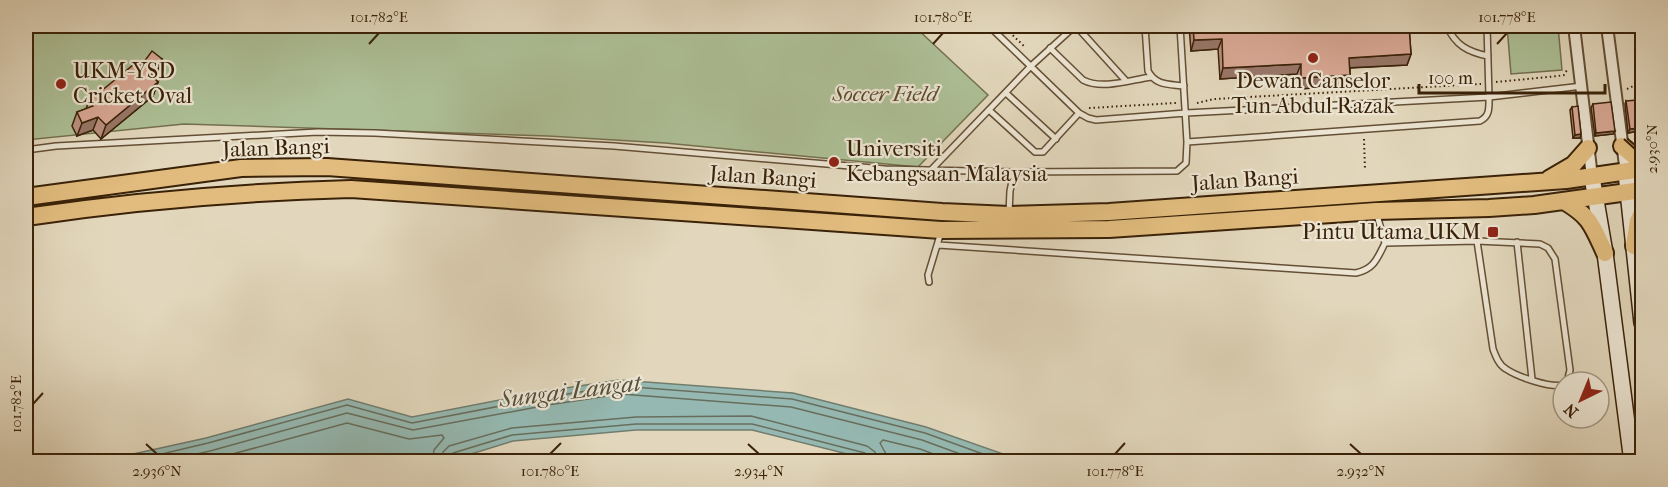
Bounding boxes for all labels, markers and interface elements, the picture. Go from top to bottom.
text: 101.782°E [350,8,408,26]
text: 101.780°E [914,8,972,26]
text: 101.778°E [1478,8,1536,26]
marker: Dewan Canselor Tun Abdul Razak [1306,51,1320,65]
scale bar [1419,57,1605,95]
place label: UKM-YSD Cricket Oval [73,58,192,109]
place label: Dewan Canselor Tun Abdul Razak [1232,68,1395,119]
text: 100 m [1428,68,1473,89]
marker: UKM-YSD Cricket Oval [54,77,68,91]
park label: Soccer Field [831,81,940,107]
text: 2.930°N [1643,124,1661,174]
street label: Jalan Bangi [220,133,331,163]
place label: Universiti Kebangsaan Malaysia [846,136,1048,187]
marker: Universiti Kebangsaan Malaysia [827,155,841,169]
street label: Jalan Bangi [707,160,818,194]
street label: Jalan Bangi [1189,163,1300,197]
place label: Pintu Utama UKM [1302,219,1481,245]
marker: Pintu Utama UKM [1486,225,1500,239]
water label: Sungai Langat [497,368,644,414]
north arrow [1551,370,1611,430]
text: 101.782°E [7,375,25,433]
text: N [1560,399,1582,422]
text: 2.936°N [132,462,182,480]
text: 101.780°E [521,462,579,480]
text: 2.934°N [734,462,785,480]
text: 101.778°E [1086,462,1144,480]
text: 2.932°N [1337,462,1386,480]

